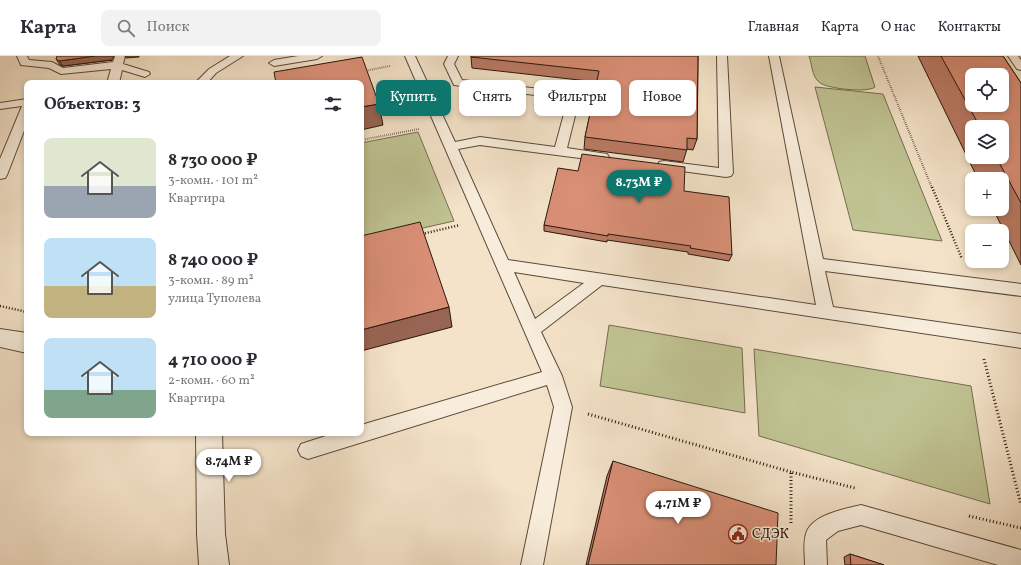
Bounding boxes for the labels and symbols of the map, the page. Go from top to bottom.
pin: 8.73M ₽ [602,170,676,204]
pin: 8.74M ₽ [192,449,266,483]
pin: 4.71M ₽ [641,491,715,525]
public building icon: СДЭК [727,523,749,545]
place label: СДЭК [752,525,790,544]

